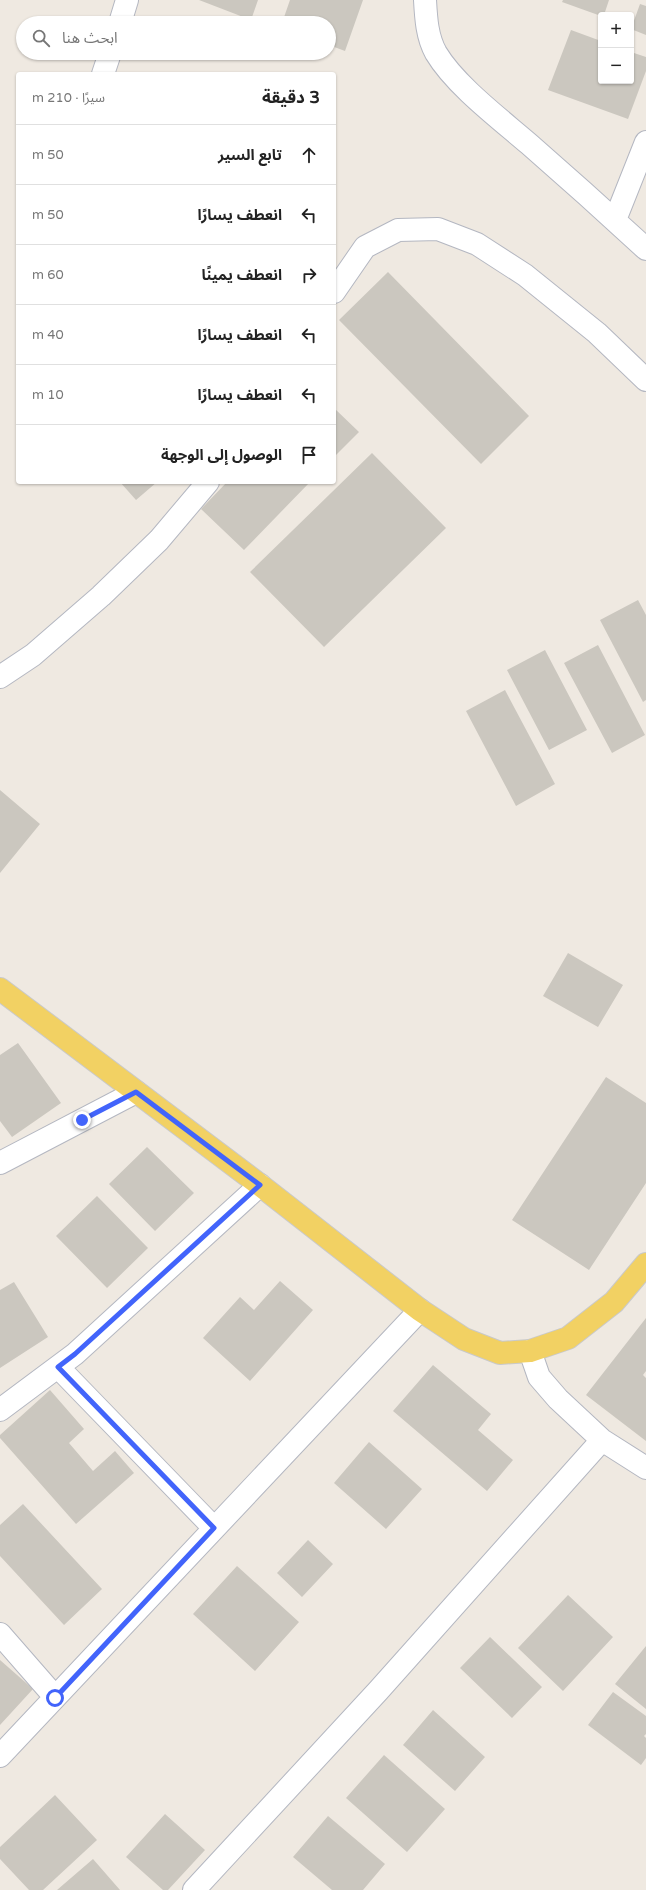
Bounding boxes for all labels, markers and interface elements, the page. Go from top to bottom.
map controls [598,12,634,84]
button: + [598,12,634,48]
search box [16,16,336,60]
icon: search [30,27,52,49]
text: ابحث هنا [62,29,118,47]
button: − [598,48,634,84]
text: 3 دقيقة [262,87,320,108]
text: سيرًا · 210 m [32,90,105,106]
icon: ahead [298,144,320,166]
text: تابع السير [218,146,282,164]
text: 50 m [32,147,64,163]
icon: left [298,204,320,226]
text: انعطف يسارًا [198,206,282,224]
text: 50 m [32,207,64,223]
icon: right [298,264,320,286]
text: انعطف يمينًا [201,266,282,284]
text: 60 m [32,267,64,283]
icon: left [298,324,320,346]
text: انعطف يسارًا [198,326,282,344]
text: 40 m [32,327,64,343]
icon: left [298,384,320,406]
text: انعطف يسارًا [198,386,282,404]
text: 10 m [32,387,64,403]
icon: arrive [298,444,320,466]
text: الوصول إلى الوجهة [161,446,282,464]
route end [73,1111,91,1129]
route start [46,1689,64,1707]

